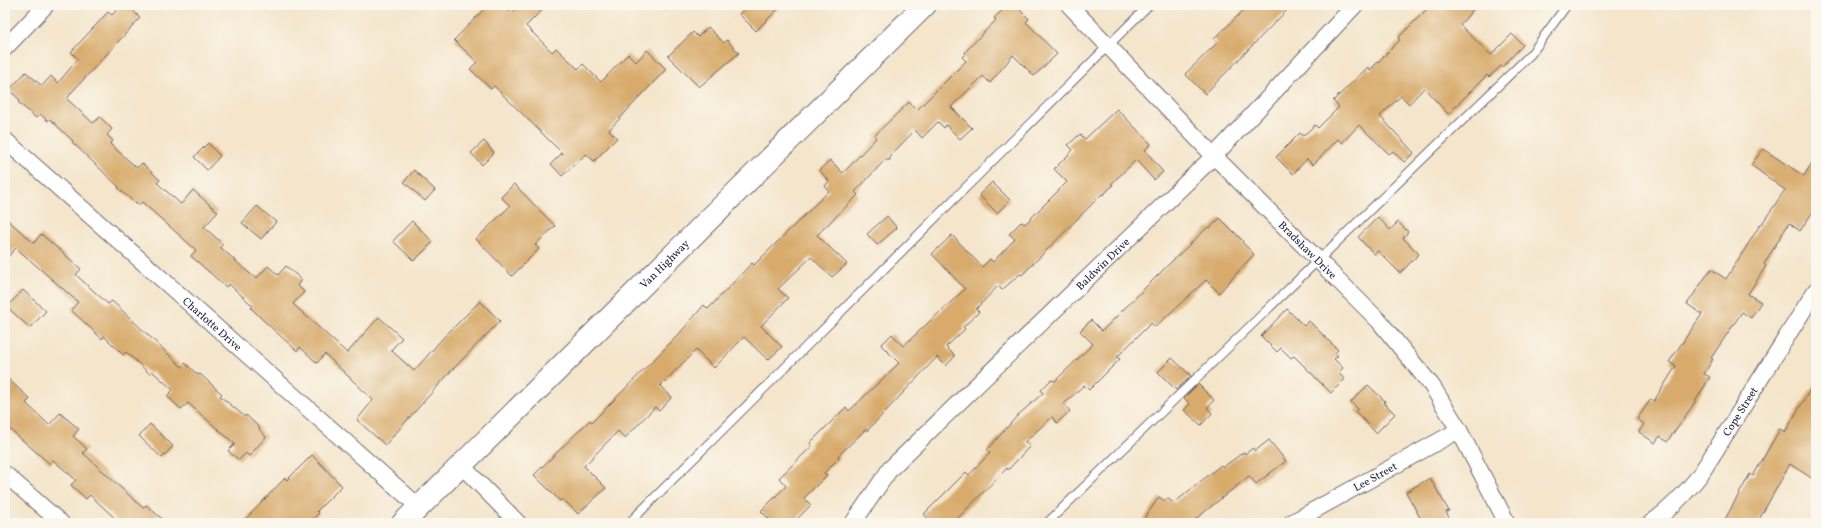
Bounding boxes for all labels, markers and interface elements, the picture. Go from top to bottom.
street label: Bradshaw Drive [1274,218,1339,283]
street label: Baldwin Drive [1073,235,1134,294]
street label: Van Highway [637,237,693,293]
street label: Charlotte Drive [178,294,244,355]
street label: Cope Street [1720,384,1762,440]
street label: Lee Street [1351,460,1400,496]

